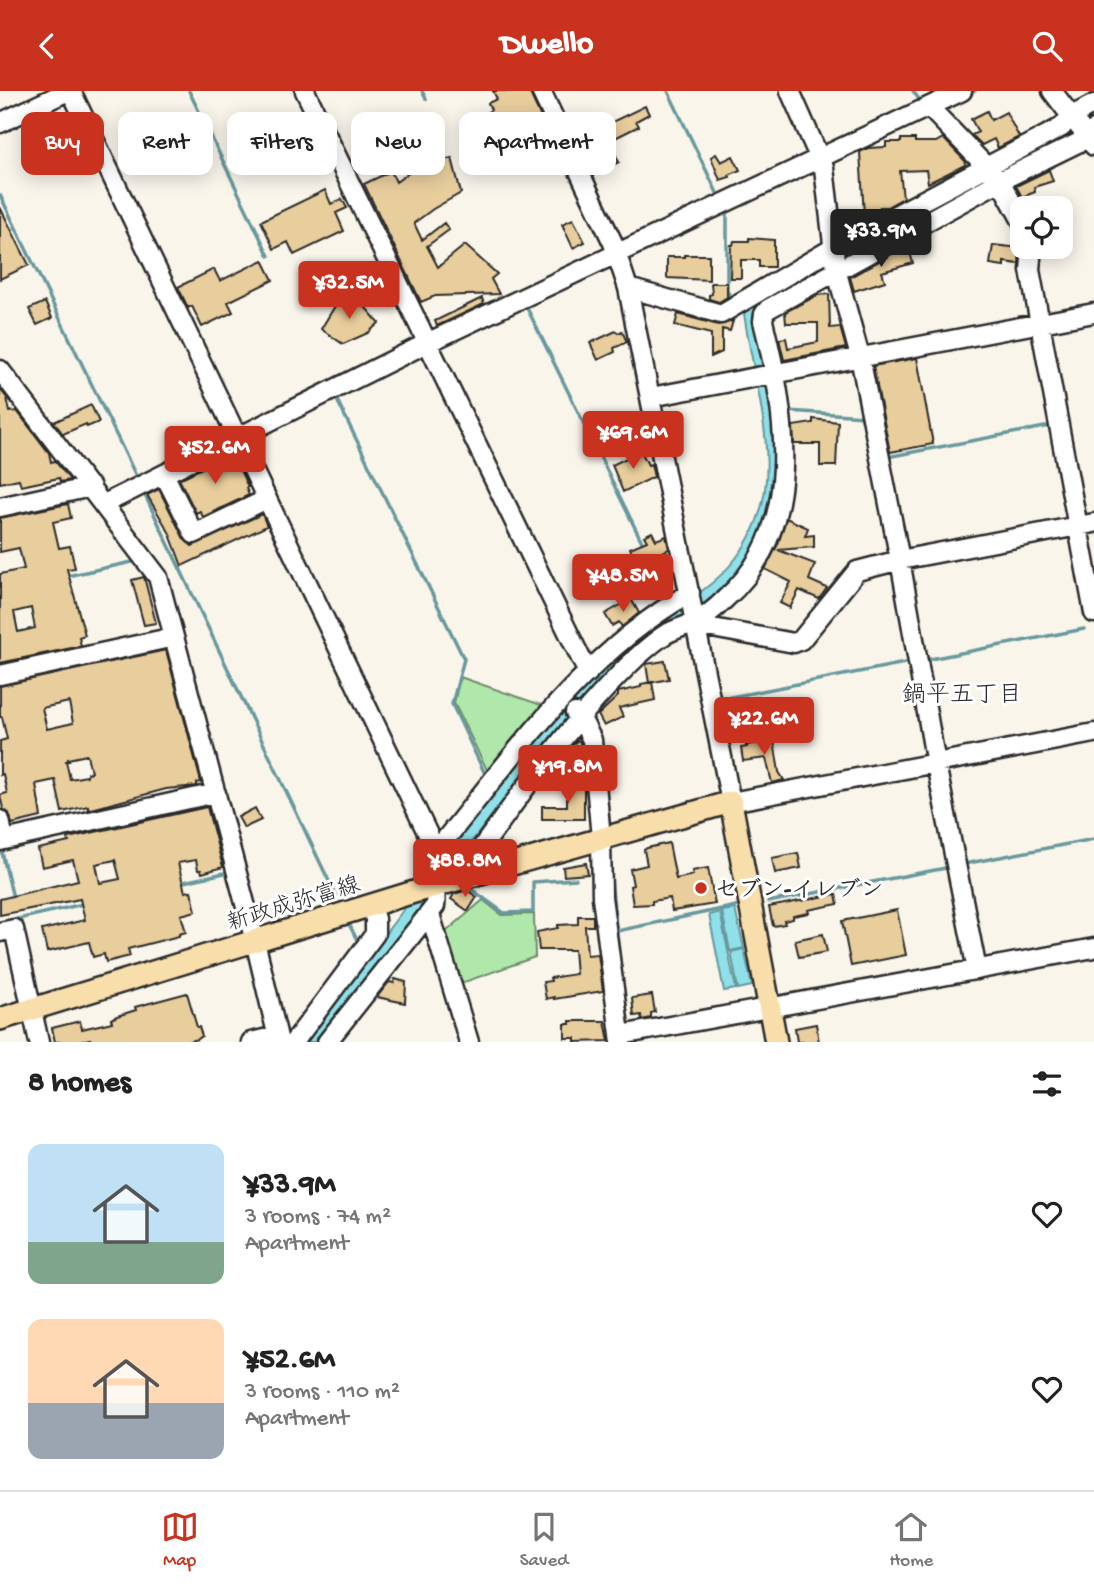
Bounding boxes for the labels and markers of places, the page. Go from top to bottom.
pin: ¥33.9M [824,209,938,269]
pin: ¥32.5M [292,261,406,321]
pin: ¥69.6M [576,411,690,471]
pin: ¥52.6M [158,427,272,486]
pin: ¥48.5M [566,554,680,614]
pin: ¥22.6M [707,697,821,757]
pin: ¥19.8M [511,745,625,805]
pin: ¥88.8M [408,839,522,899]
place label: セブン-イレブン [715,877,883,905]
marker: セブン-イレブン [693,880,709,896]

